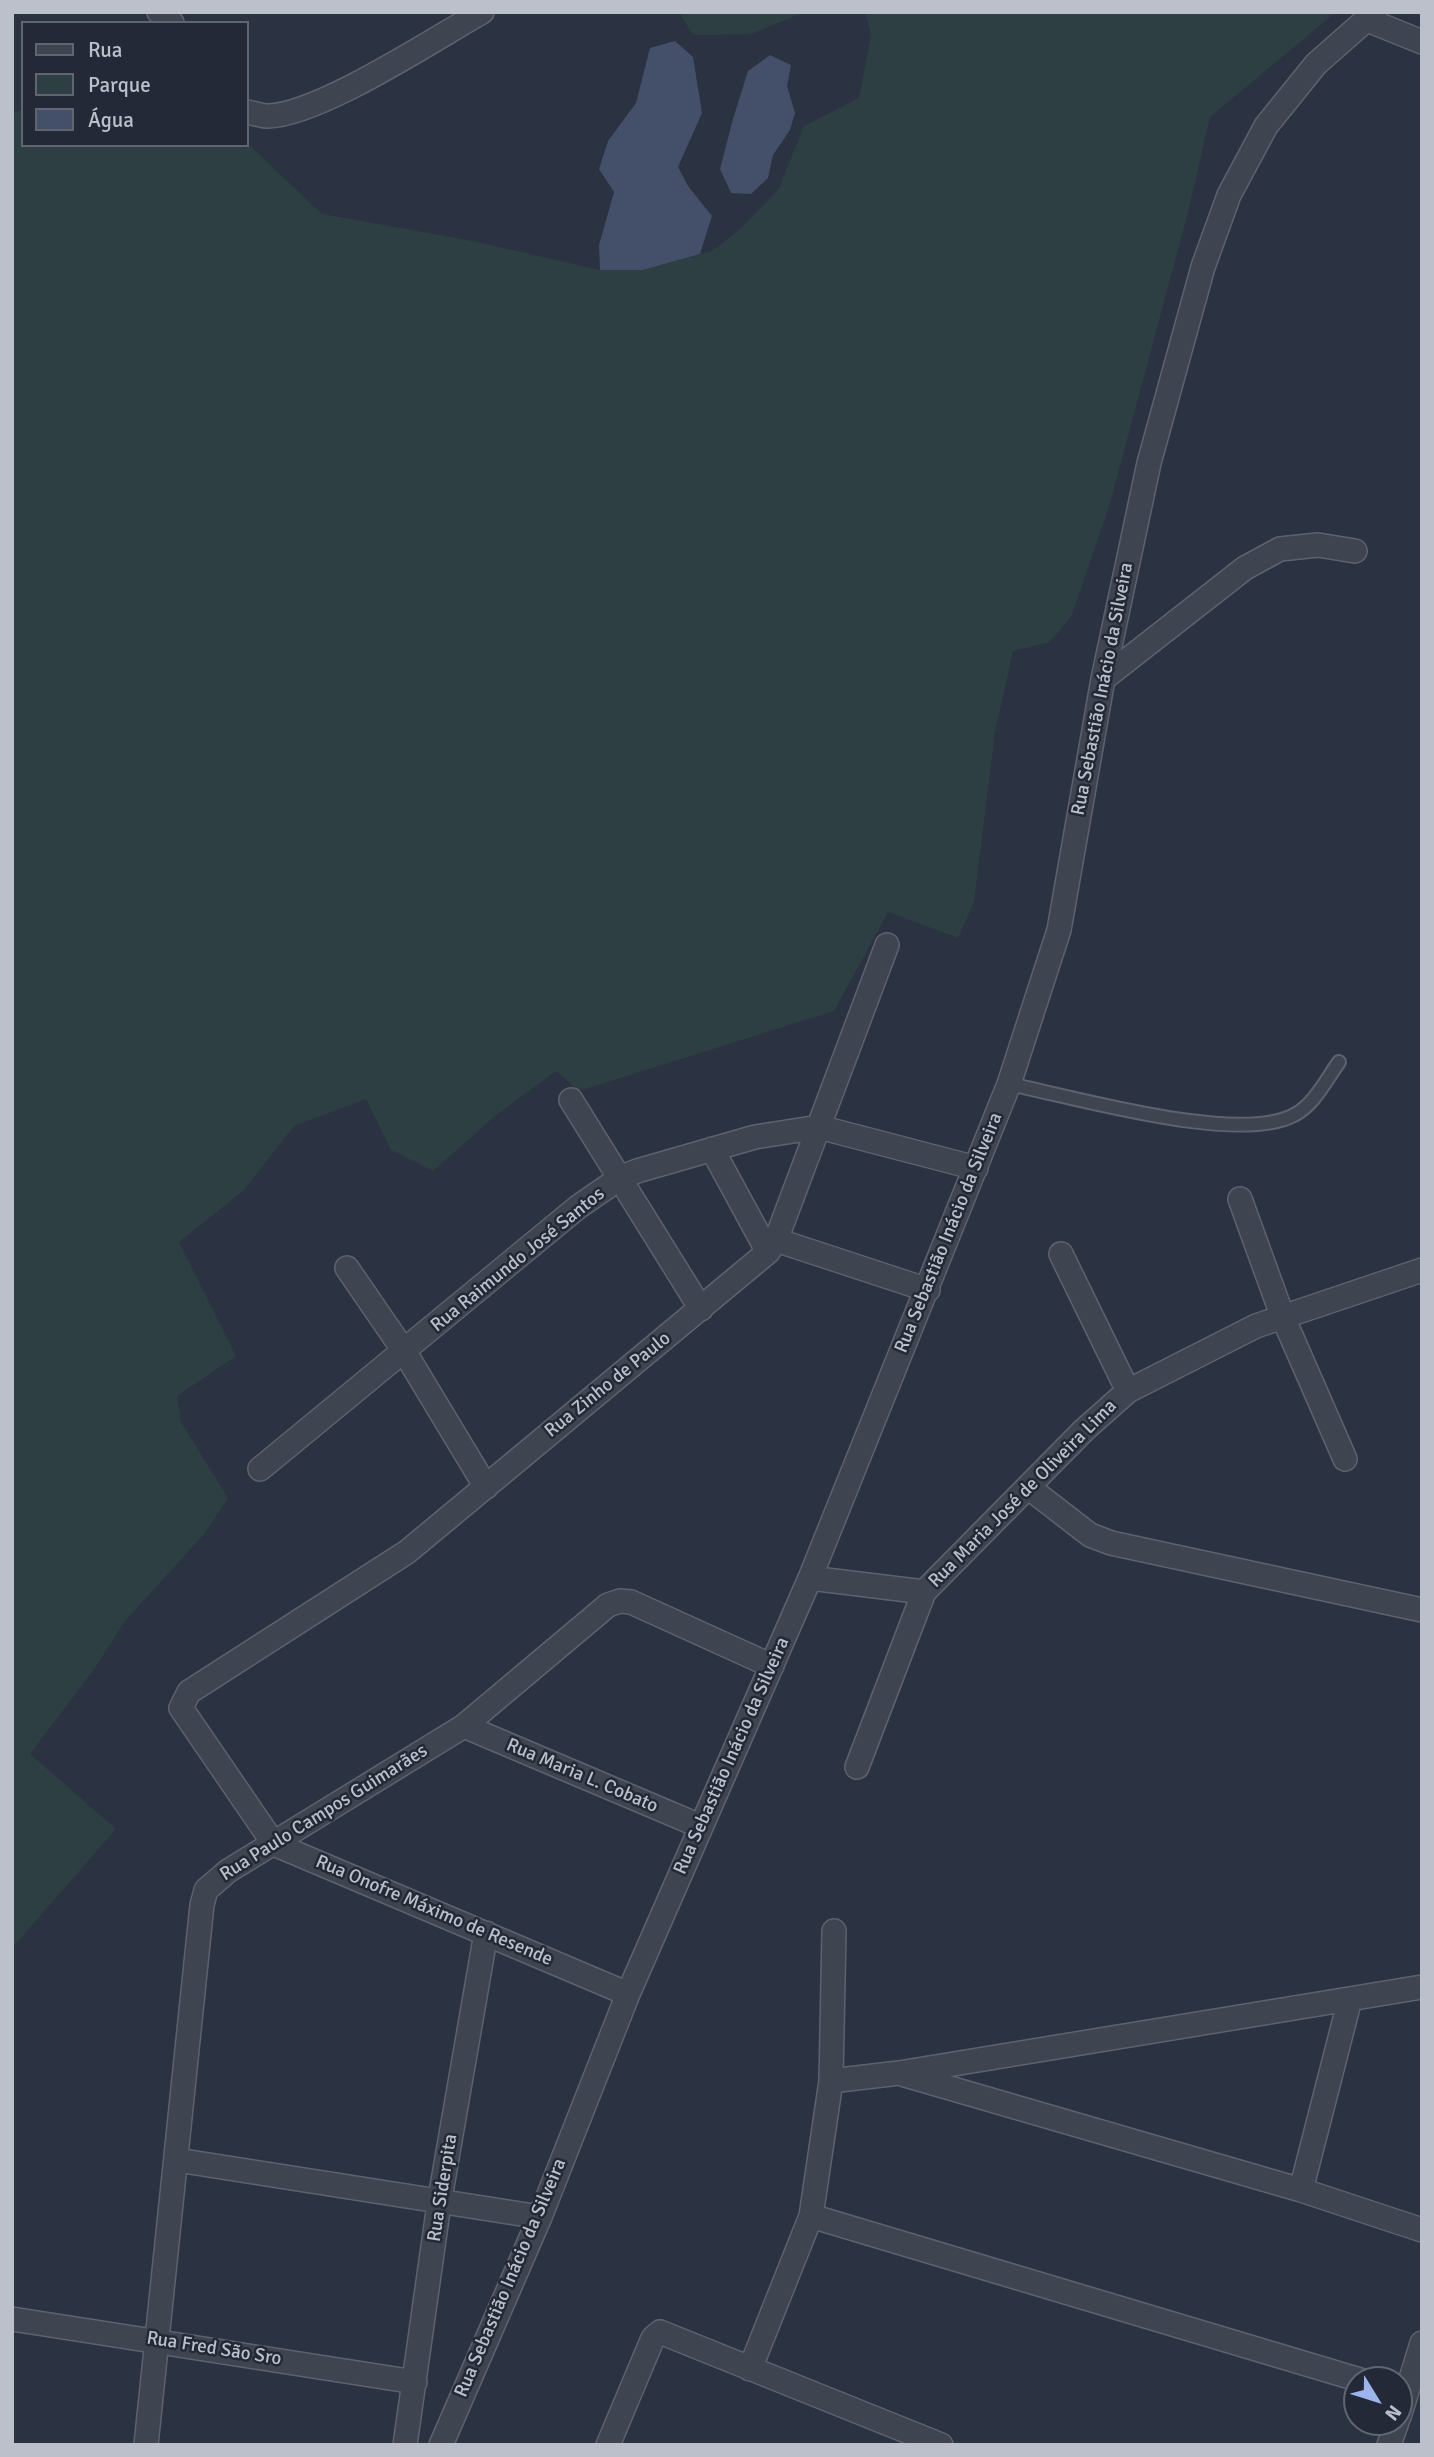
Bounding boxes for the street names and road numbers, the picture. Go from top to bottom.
street label: Rua Sebastião Inácio da Silveira [1067,561,1139,817]
street label: Rua Sebastião Inácio da Silveira [890,1110,1008,1356]
street label: Rua Raimundo José Santos [427,1183,609,1337]
street label: Rua Zinho de Paulo [541,1327,675,1443]
street label: Rua Maria José de Oliveira Lima [924,1395,1122,1593]
street label: Rua Sebastião Inácio da Silveira [669,1634,795,1878]
street label: Rua Maria L. Cobato [503,1734,661,1818]
street label: Rua Paulo Campos Guimarães [216,1740,432,1886]
street label: Rua Onofre Máximo de Resende [312,1851,556,1971]
street label: Rua Siderpita [423,2132,463,2244]
street label: Rua Sebastião Inácio da Silveira [450,2155,572,2401]
street label: Rua Fred São Sro [145,2327,283,2371]

